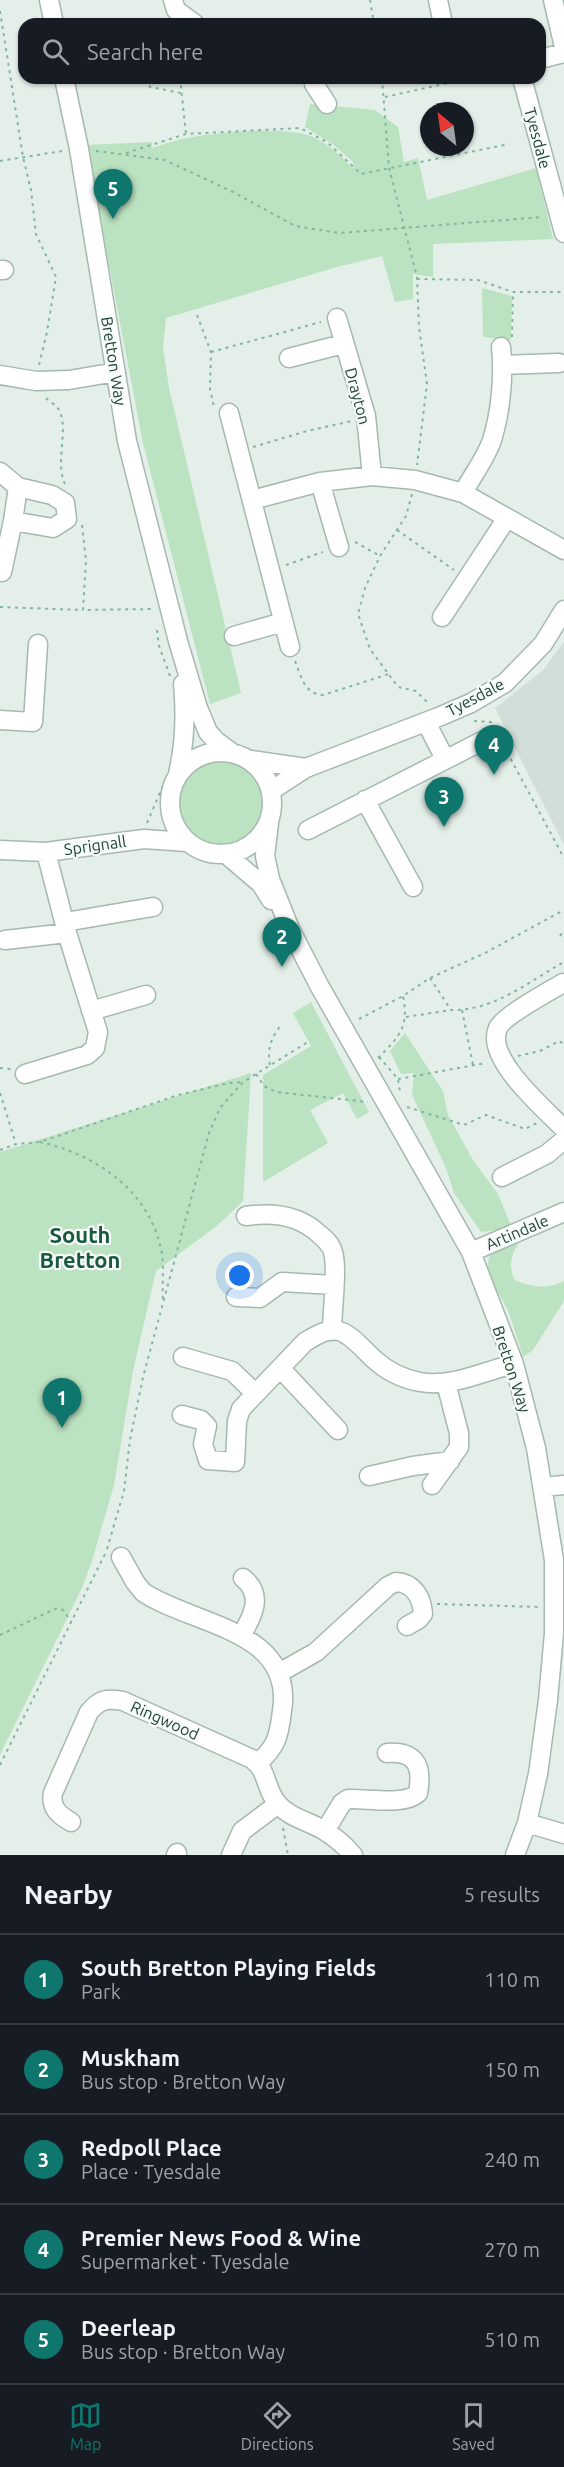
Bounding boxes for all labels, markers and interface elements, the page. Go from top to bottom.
search box [18,18,546,84]
icon: search [39,35,72,68]
text: Search here [87,39,203,64]
north arrow [420,102,474,156]
street label: Tyesdale [521,105,555,171]
pin: 5 [94,170,132,219]
street label: Bretton Way [98,315,130,407]
street label: Drayton [342,366,374,426]
street label: Tyesdale [443,674,507,720]
pin: 4 [474,726,514,775]
pin: 3 [424,778,464,827]
street label: Sprignall [63,832,127,858]
pin: 2 [262,918,302,967]
street label: Artindale [483,1211,551,1253]
district label: South Bretton [40,1222,120,1272]
your location [225,1261,254,1290]
street label: Bretton Way [490,1323,535,1415]
pin: 1 [42,1378,82,1428]
street label: Ringwood [128,1697,202,1743]
text: Nearby [24,1880,112,1909]
text: 5 results [464,1883,540,1906]
text: South Bretton Playing Fields [81,1955,376,1980]
text: 1 [38,1968,49,1991]
text: 110 m [484,1968,540,1991]
text: Park [81,1980,121,2003]
text: Muskham [81,2045,180,2070]
text: 2 [38,2058,49,2081]
text: 150 m [484,2058,540,2081]
text: Bus stop · Bretton Way [81,2070,285,2093]
text: Redpoll Place [81,2135,222,2160]
text: 3 [38,2148,49,2171]
text: 240 m [484,2148,540,2171]
text: Place · Tyesdale [81,2160,221,2183]
text: Premier News Food & Wine [81,2225,361,2250]
text: 4 [38,2238,49,2261]
text: 270 m [484,2238,540,2261]
text: Supermarket · Tyesdale [81,2250,289,2273]
text: Deerleap [81,2315,176,2340]
text: 5 [38,2328,49,2351]
text: 510 m [484,2328,540,2351]
text: Bus stop · Bretton Way [81,2340,285,2363]
tab: Map [69,2399,102,2453]
tab: Directions [241,2399,314,2453]
tab: Saved [452,2399,495,2453]

